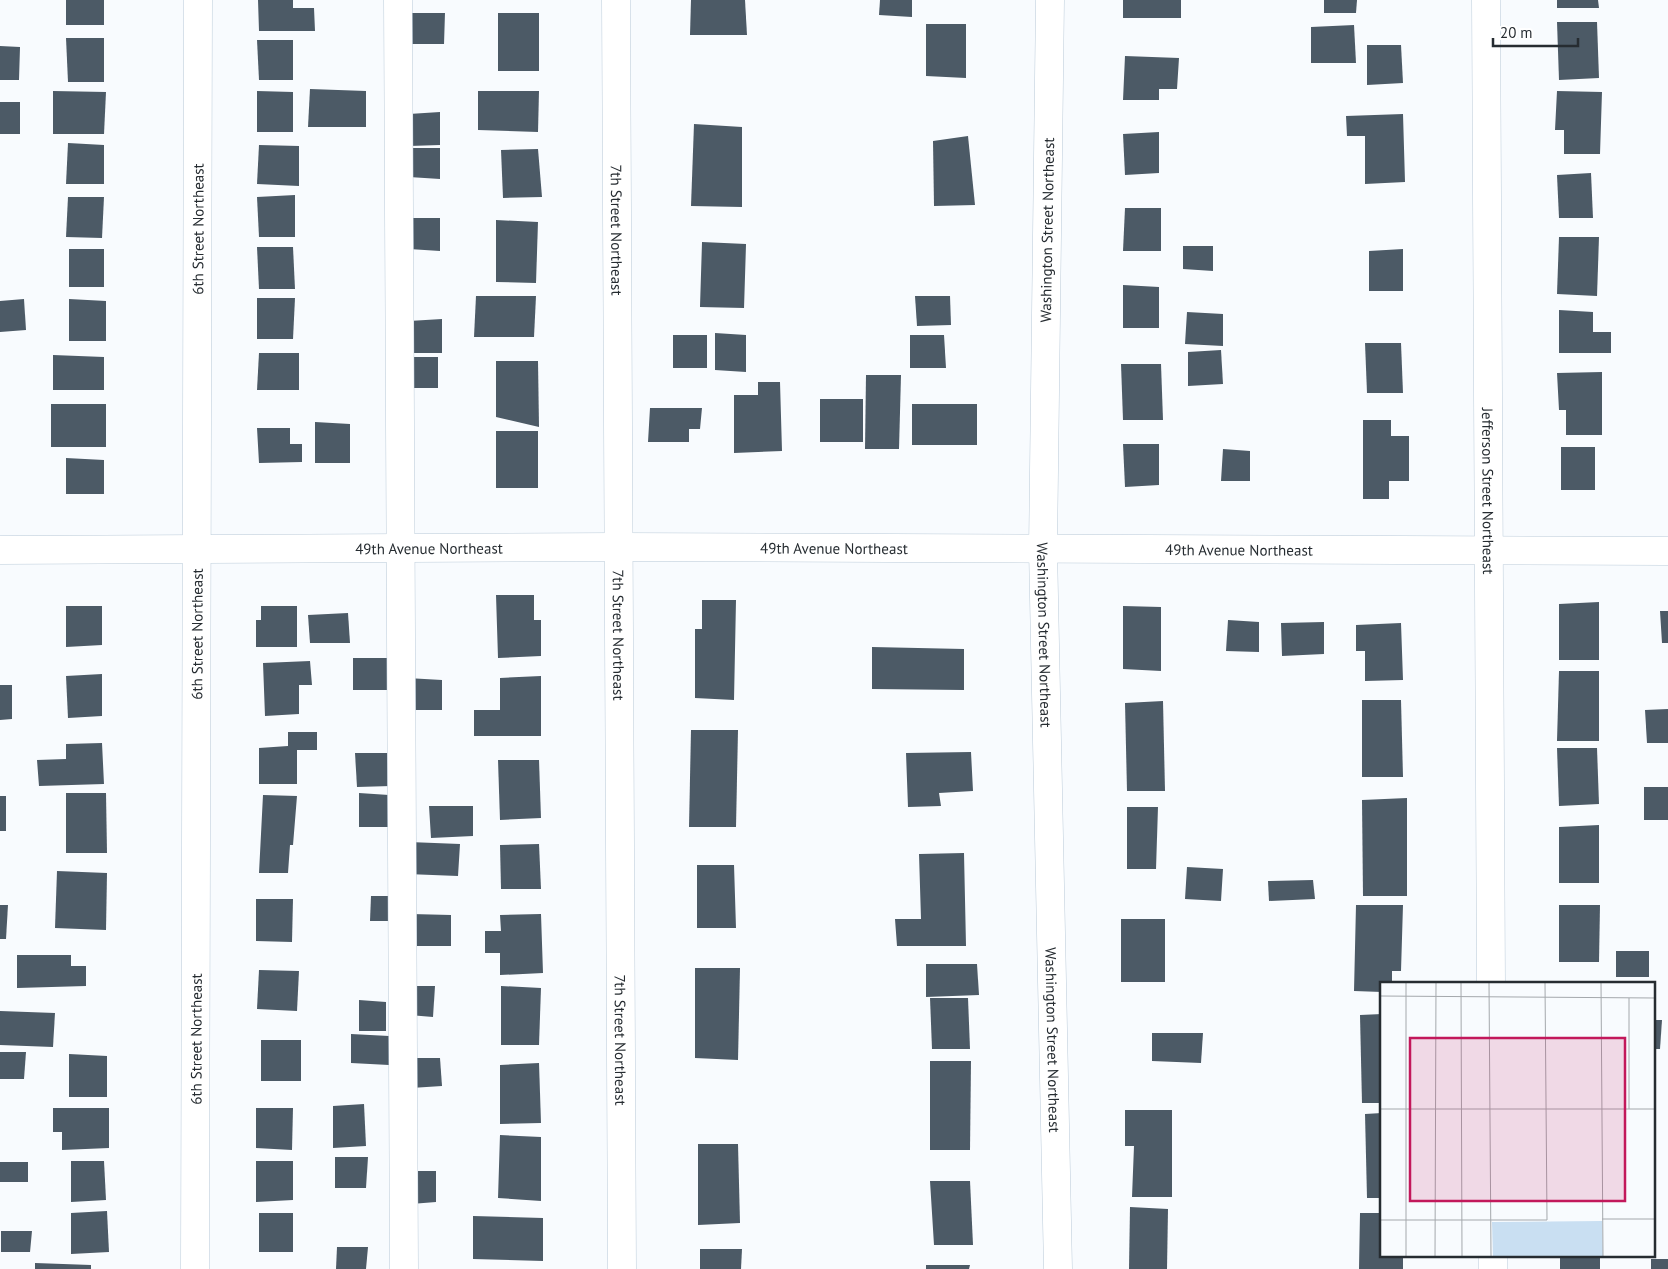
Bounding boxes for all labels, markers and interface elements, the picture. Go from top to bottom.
scale bar [1493,15,1578,47]
text: 20 m [1500,23,1533,42]
street label: Washington Street Northeast [1036,137,1058,323]
street label: 6th Street Northeast [188,163,207,295]
street label: 7th Street Northeast [607,164,627,296]
street label: Jefferson Street Northeast [1479,407,1498,574]
street label: 49th Avenue Northeast [355,538,503,558]
street label: 49th Avenue Northeast [760,538,908,558]
street label: 49th Avenue Northeast [1165,540,1313,559]
street label: Washington Street Northeast [1033,542,1056,728]
street label: 6th Street Northeast [187,568,206,700]
street label: 7th Street Northeast [609,569,629,701]
street label: Washington Street Northeast [1042,947,1065,1133]
street label: 6th Street Northeast [186,973,205,1105]
street label: 7th Street Northeast [611,974,631,1106]
inset map [1380,982,1656,1256]

